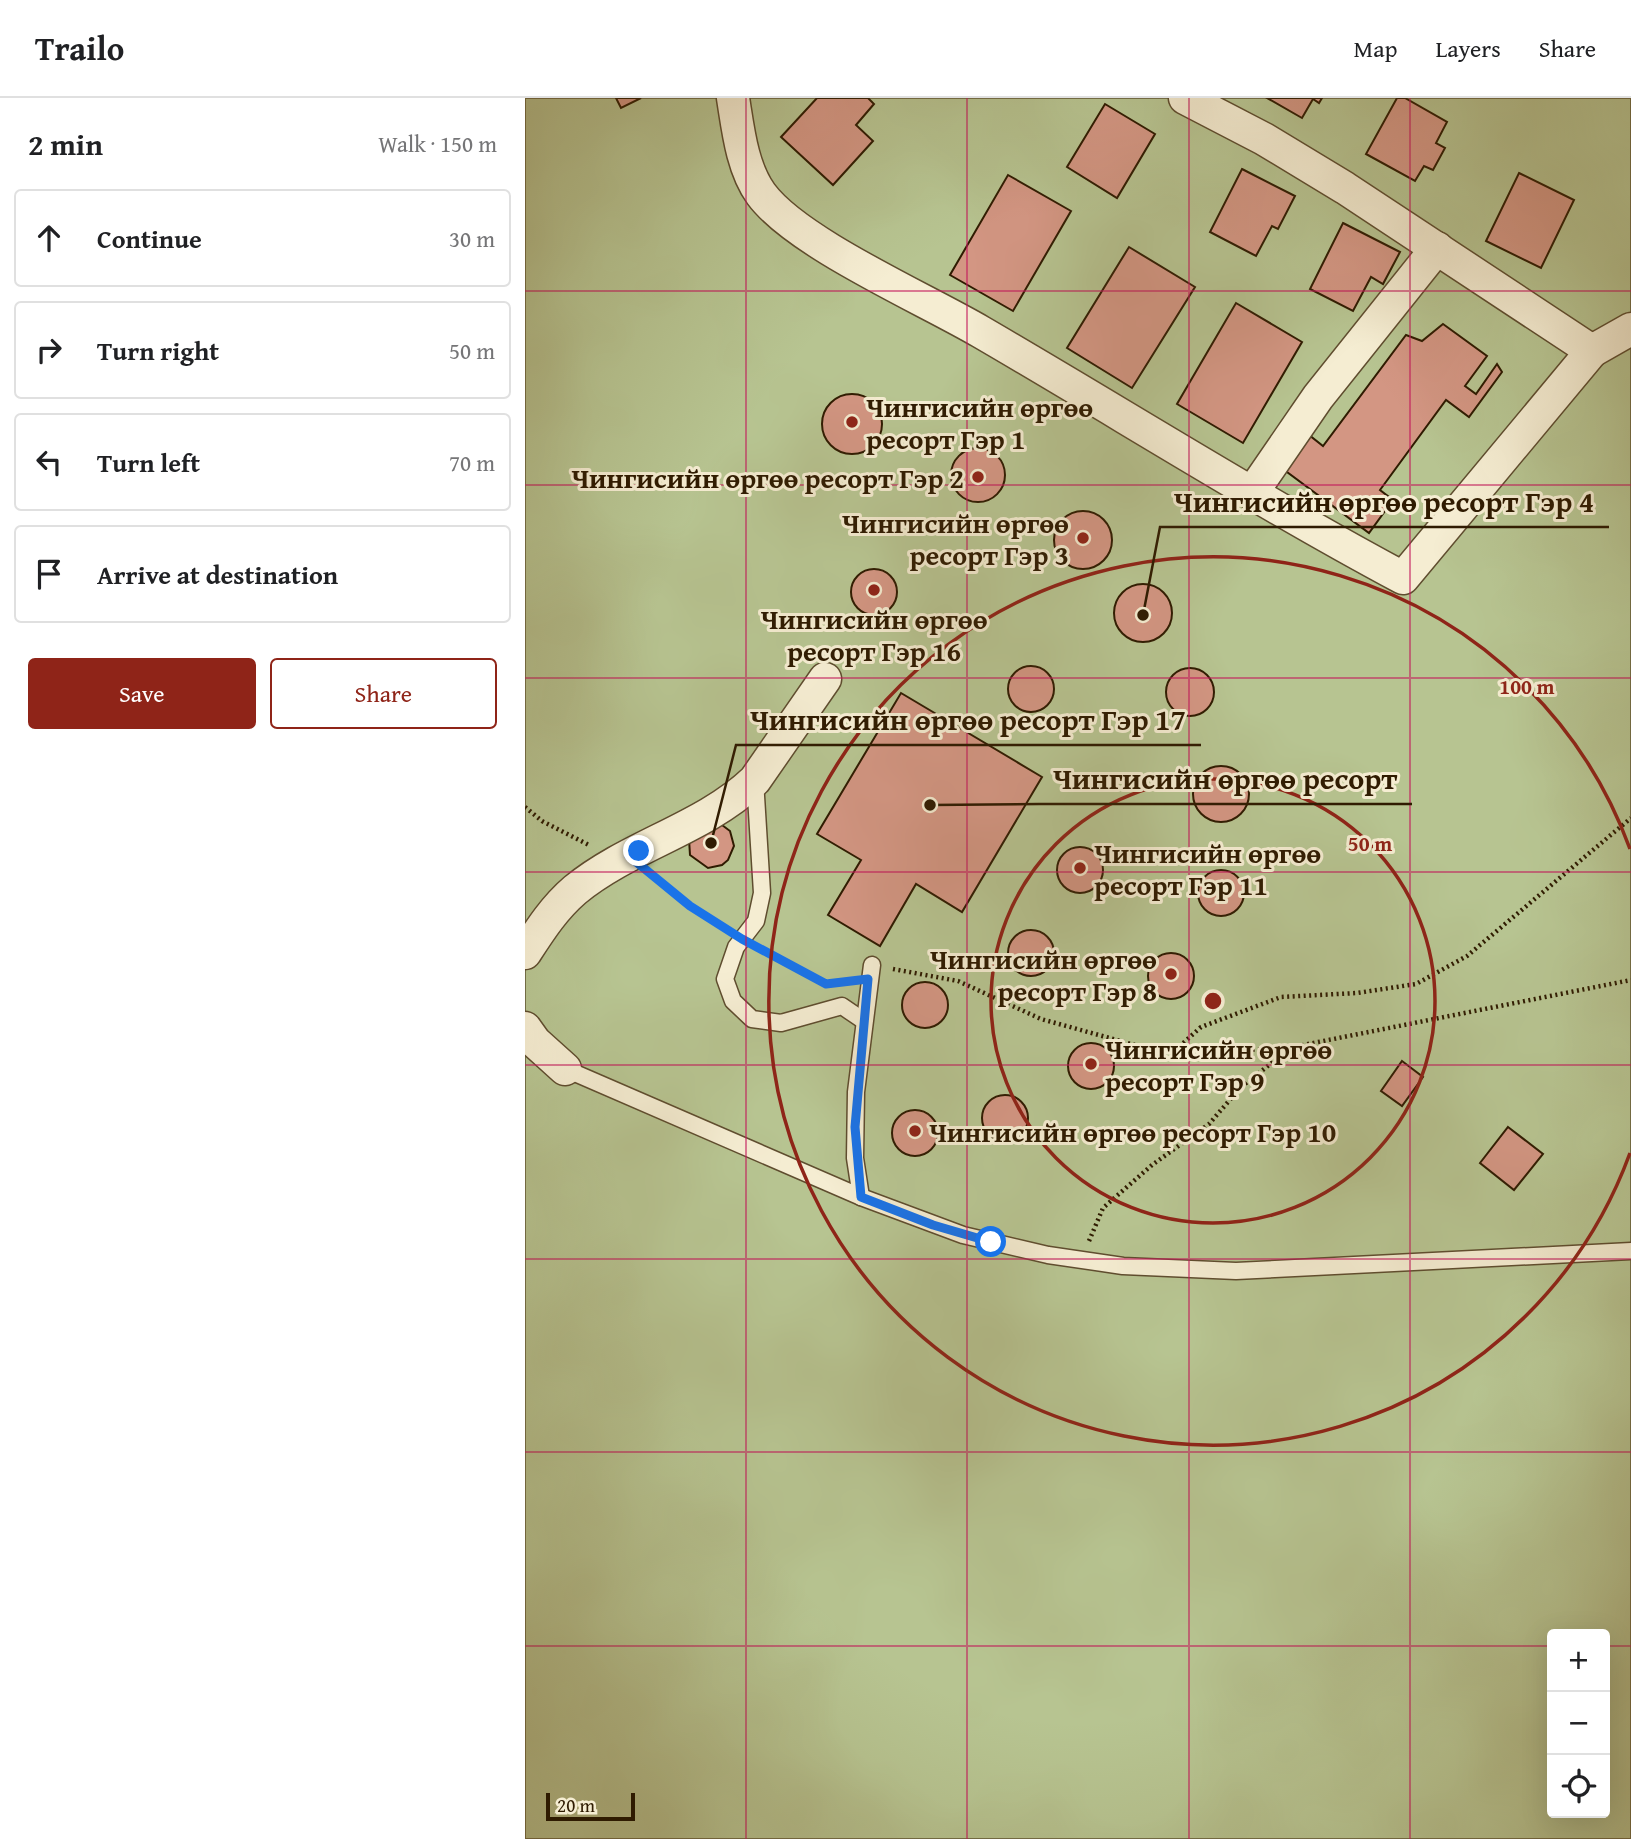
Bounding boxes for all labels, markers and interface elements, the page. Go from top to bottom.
text: Trailo [35,24,124,72]
text: Map [1354,31,1397,66]
text: Layers [1435,31,1501,66]
text: Share [1539,31,1596,66]
text: 2 min [28,122,103,166]
text: Walk · 150 m [378,127,497,160]
icon: ahead [30,219,68,257]
text: Continue [97,219,202,258]
text: 30 m [449,222,495,255]
icon: right [30,331,68,369]
text: Turn right [97,331,219,370]
text: 50 m [449,334,495,367]
place label: Чингисийн өргөө ресорт Гэр 1 [866,386,1093,459]
marker: Чингисийн өргөө ресорт Гэр 1 [844,414,860,430]
icon: left [30,443,68,481]
text: Turn left [97,443,200,482]
text: 70 m [449,446,495,479]
place label: Чингисийн өргөө ресорт Гэр 2 [571,457,964,498]
marker: Чингисийн өргөө ресорт Гэр 2 [970,469,986,485]
callout: Чингисийн өргөө ресорт Гэр 4 [1160,476,1609,527]
text: Чингисийн өргөө ресорт Гэр 4 [1174,479,1594,523]
place label: Чингисийн өргөө ресорт Гэр 3 [842,502,1069,575]
marker: Чингисийн өргөө ресорт Гэр 3 [1075,530,1091,546]
icon: arrive [30,555,68,593]
text: Arrive at destination [97,555,338,594]
marker: Чингисийн өргөө ресорт Гэр 16 [866,582,882,598]
place label: Чингисийн өргөө ресорт Гэр 16 [760,598,988,671]
button: Save [28,658,256,729]
button: Share [270,658,497,729]
text: 100 m [1499,671,1555,702]
callout: Чингисийн өргөө ресорт Гэр 17 [736,694,1201,745]
text: Чингисийн өргөө ресорт Гэр 17 [750,697,1186,741]
callout: Чингисийн өргөө ресорт [1039,753,1412,804]
text: Чингисийн өргөө ресорт [1053,756,1398,800]
text: 50 m [1348,828,1392,859]
place label: Чингисийн өргөө ресорт Гэр 11 [1094,832,1321,905]
route end [623,835,654,866]
marker: Чингисийн өргөө ресорт Гэр 11 [1072,860,1088,876]
place label: Чингисийн өргөө ресорт Гэр 8 [930,938,1157,1011]
marker: Чингисийн өргөө ресорт Гэр 8 [1163,966,1179,982]
centre of rings [1201,989,1225,1013]
place label: Чингисийн өргөө ресорт Гэр 9 [1105,1028,1332,1101]
marker: Чингисийн өргөө ресорт Гэр 9 [1083,1056,1099,1072]
place label: Чингисийн өргөө ресорт Гэр 10 [929,1111,1336,1152]
marker: Чингисийн өргөө ресорт Гэр 10 [907,1123,923,1139]
route start [975,1226,1006,1257]
map controls [1547,1629,1610,1818]
button: + [1547,1629,1610,1692]
button: − [1547,1692,1610,1755]
button: locate [1547,1755,1610,1818]
scale bar [546,1790,635,1822]
text: 20 m [557,1791,595,1819]

